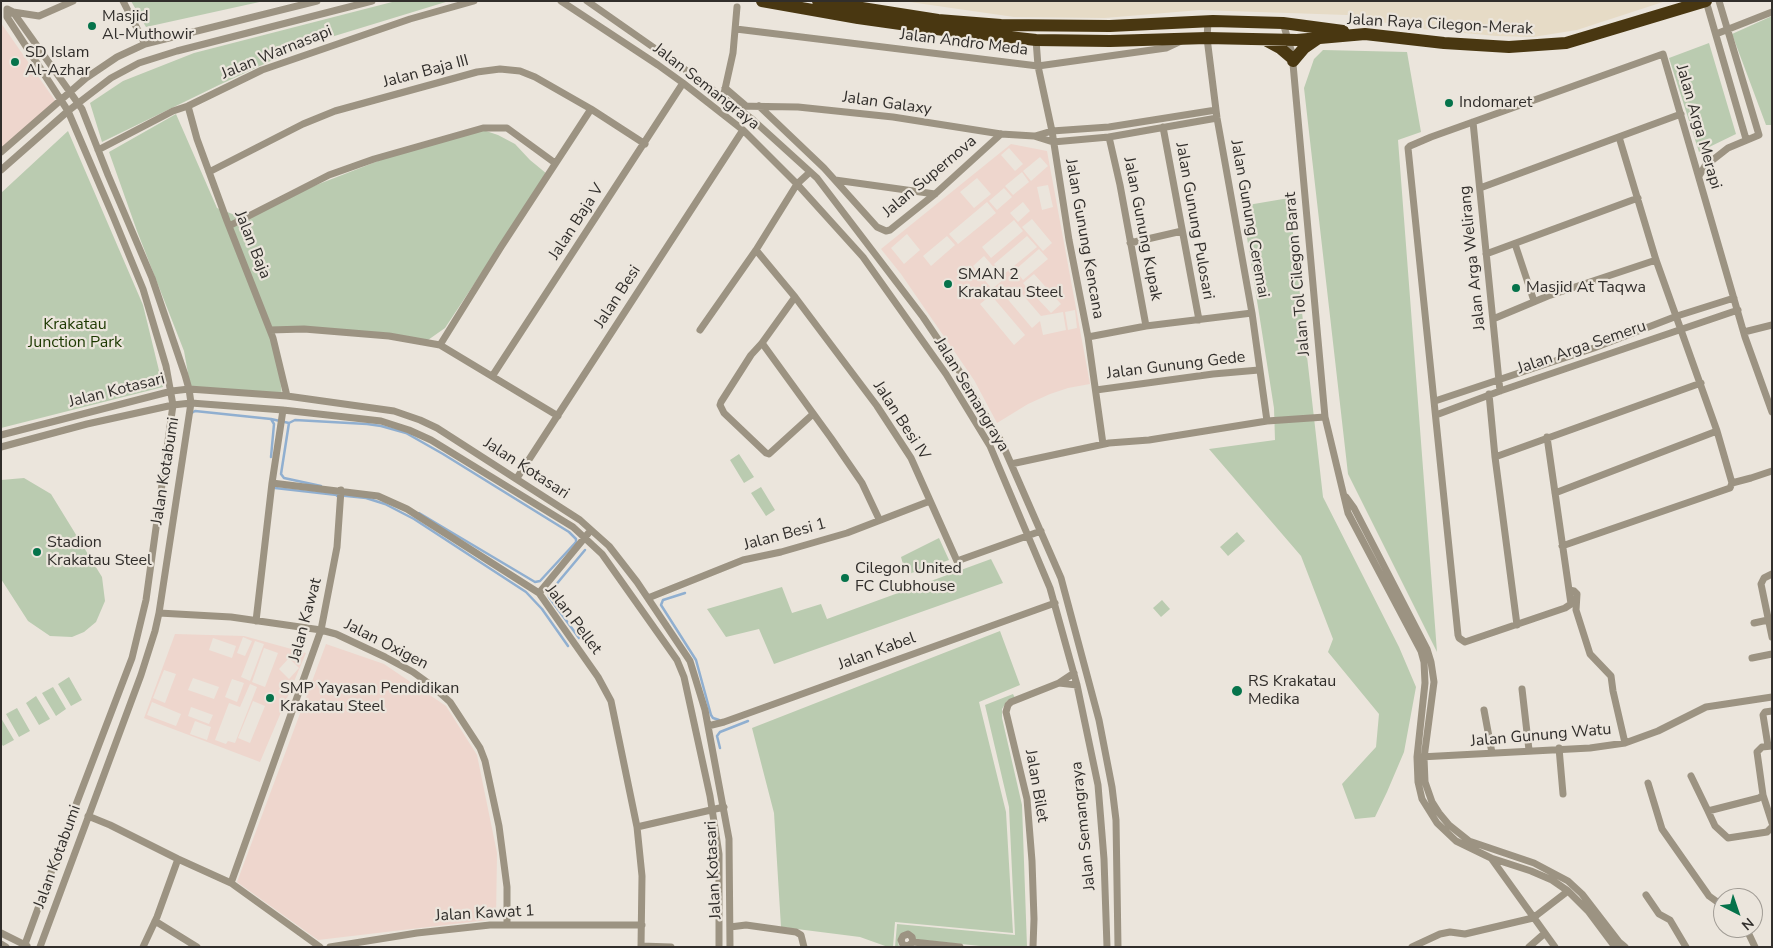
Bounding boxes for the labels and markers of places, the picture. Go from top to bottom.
place label: Masjid Al-Muthowir [102,7,194,45]
marker: Masjid Al-Muthowir [86,20,98,32]
place label: SD Islam Al-Azhar [25,43,90,81]
marker: SD Islam Al-Azhar [9,56,21,68]
place label: Indomaret [1459,93,1532,113]
marker: Indomaret [1443,97,1455,109]
place label: SMAN 2 Krakatau Steel [958,265,1063,303]
marker: SMAN 2 Krakatau Steel [942,278,954,290]
place label: Masjid At Taqwa [1526,278,1646,298]
marker: Masjid At Taqwa [1510,282,1522,294]
place label: Stadion Krakatau Steel [47,533,152,571]
marker: Stadion Krakatau Steel [31,546,43,558]
place label: Cilegon United FC Clubhouse [855,559,962,597]
marker: Cilegon United FC Clubhouse [839,572,851,584]
place label: RS Krakatau Medika [1248,672,1336,710]
place label: SMP Yayasan Pendidikan Krakatau Steel [280,679,459,717]
marker: RS Krakatau Medika [1230,684,1244,698]
marker: SMP Yayasan Pendidikan Krakatau Steel [264,692,276,704]

